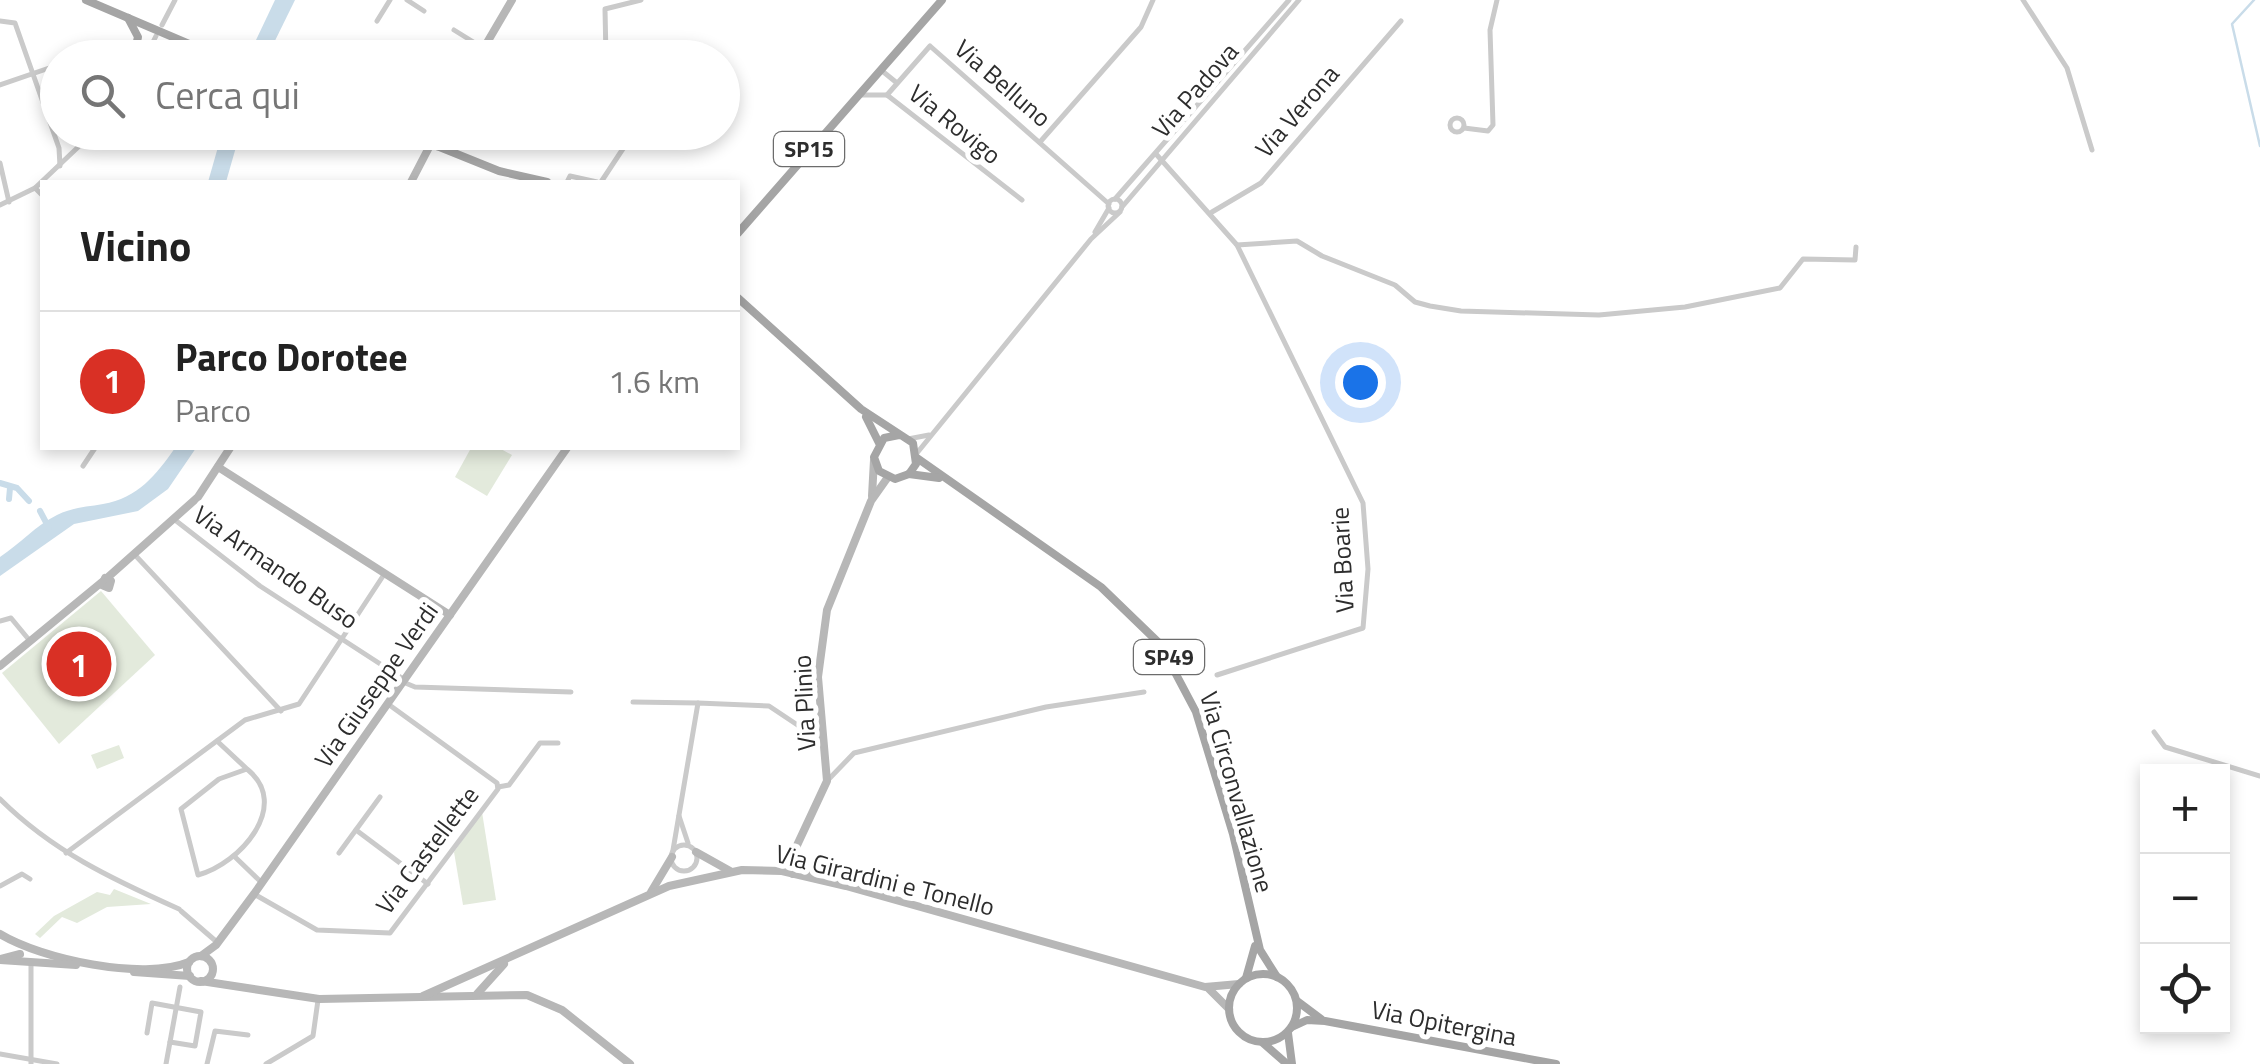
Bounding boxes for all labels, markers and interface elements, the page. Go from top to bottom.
street label: Via Belluno [946,30,1060,136]
street label: Via Padova [1143,33,1248,146]
search box [40,40,740,150]
street label: Via Verona [1246,56,1348,166]
text: Cerca qui [155,66,300,124]
icon: search [75,68,130,123]
street label: Via Rovigo [900,75,1010,173]
road number: SP15 [774,132,844,166]
text: Vicino [80,213,191,277]
text: Parco Dorotee [175,328,408,386]
text: 1 [104,357,121,405]
text: 1.6 km [608,357,700,405]
your location [1335,357,1386,408]
text: Parco [175,386,251,434]
street label: Via Armando Buso [186,496,366,638]
street label: Via Boarie [1320,506,1364,614]
street label: Via Giuseppe Verdi [305,595,447,775]
pin: 1 [46,626,112,702]
road number: SP49 [1134,640,1204,674]
street label: Via Plinio [783,654,825,752]
street label: Via Circonvallazione [1190,687,1284,897]
map controls [2140,764,2230,1034]
button: + [2140,764,2230,854]
street label: Via Castellette [366,778,488,922]
street label: Via Girardini e Tonello [771,834,999,926]
button: − [2140,854,2230,944]
button: locate [2140,944,2230,1034]
street label: Via Opitergina [1368,990,1520,1056]

